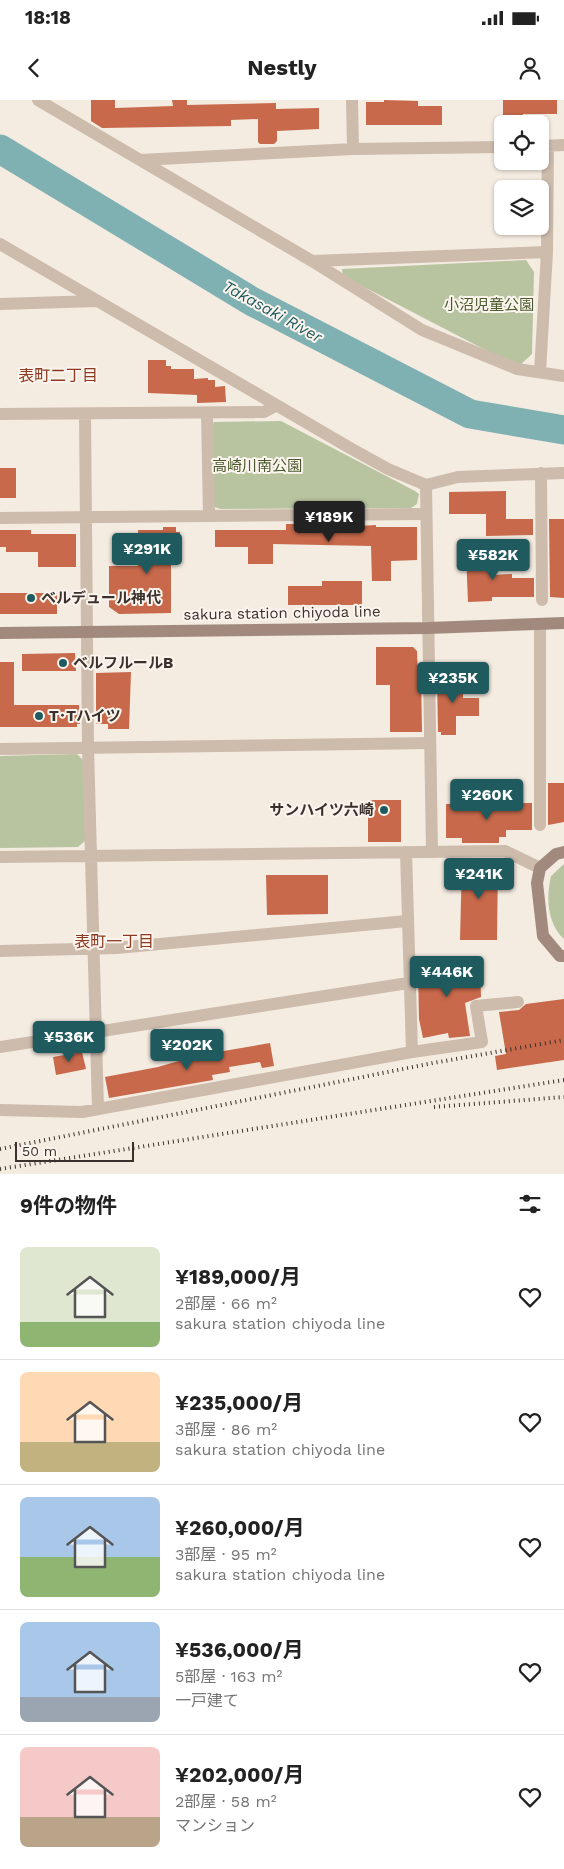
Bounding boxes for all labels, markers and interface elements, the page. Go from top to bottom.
text: 18:18 [25,6,71,29]
icon: back [20,54,48,82]
icon: person [516,54,544,82]
text: Nestly [247,55,317,80]
map controls [494,115,549,235]
button: locate [494,115,549,170]
button: layers [494,180,549,235]
water label: Takasaki River [220,276,326,347]
park label: 小沼児童公園 [444,296,534,314]
district label: 表町二丁目 [18,366,98,385]
park label: 高崎川南公園 [212,457,302,475]
pin: ¥189K [294,500,364,543]
text: ¥189K [305,507,353,526]
pin: ¥291K [112,532,182,575]
pin: ¥582K [458,538,528,581]
text: ¥291K [123,539,171,558]
text: ¥582K [468,545,518,564]
place label: ベルデュール神代 [41,589,161,607]
marker: ベルデュール神代 [25,592,37,604]
street label: sakura station chiyoda line [183,602,381,624]
place label: ベルフルールB [73,654,173,672]
marker: ベルフルールB [57,657,69,669]
pin: ¥235K [418,662,488,704]
text: ¥235K [428,668,478,687]
place label: T･Tハイツ [49,707,121,725]
marker: T･Tハイツ [33,710,45,722]
pin: ¥260K [452,778,522,821]
text: ¥260K [461,785,513,804]
place label: サンハイツ六崎 [269,801,374,819]
marker: サンハイツ六崎 [378,804,390,816]
pin: ¥241K [444,858,514,900]
text: ¥241K [455,864,503,883]
district label: 表町一丁目 [74,932,154,951]
pin: ¥446K [412,956,482,998]
text: ¥446K [421,962,473,981]
pin: ¥536K [34,1020,104,1063]
text: ¥536K [44,1027,94,1046]
pin: ¥202K [152,1028,222,1071]
text: ¥202K [161,1035,213,1054]
scale bar [15,1139,134,1162]
text: 50 m [22,1143,57,1159]
icon: filters [516,1190,544,1218]
text: 9件の物件 [20,1193,117,1218]
text: ¥189,000/月 [175,1264,301,1289]
icon: home [60,1267,120,1327]
icon: heart [516,1283,544,1311]
text: 2部屋 · 66 m² [175,1294,277,1313]
text: sakura station chiyoda line [175,1314,385,1333]
text: ¥235,000/月 [175,1390,303,1415]
icon: home [60,1392,120,1452]
icon: heart [516,1408,544,1436]
text: 3部屋 · 86 m² [175,1420,277,1439]
text: sakura station chiyoda line [175,1440,385,1459]
text: ¥260,000/月 [175,1515,305,1540]
icon: home [60,1517,120,1577]
icon: heart [516,1533,544,1561]
text: 3部屋 · 95 m² [175,1545,277,1564]
text: sakura station chiyoda line [175,1565,385,1584]
text: ¥536,000/月 [175,1637,303,1662]
icon: home [60,1642,120,1702]
icon: heart [516,1658,544,1686]
text: 5部屋 · 163 m² [175,1667,282,1686]
text: 一戸建て [175,1691,239,1710]
text: ¥202,000/月 [175,1762,304,1787]
icon: home [60,1767,120,1827]
icon: heart [516,1783,544,1811]
text: 2部屋 · 58 m² [175,1792,277,1811]
text: マンション [175,1816,255,1835]

